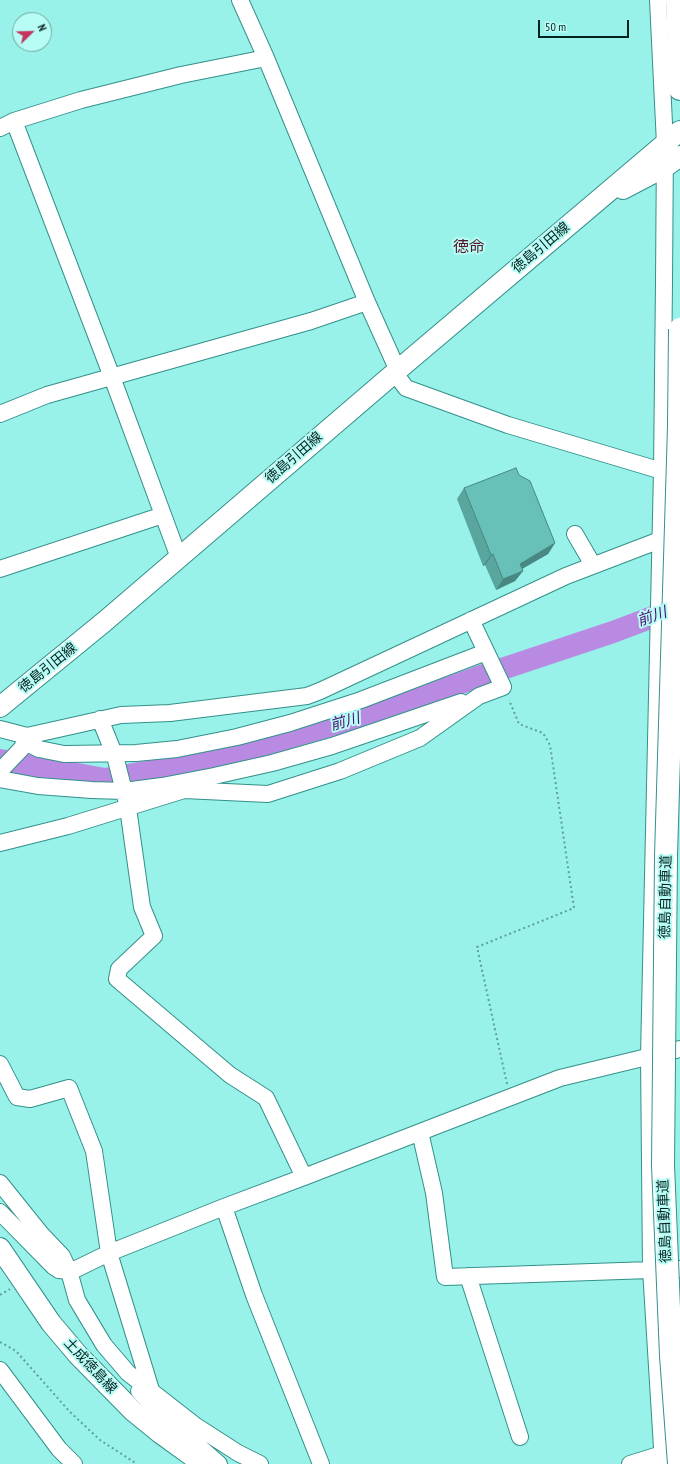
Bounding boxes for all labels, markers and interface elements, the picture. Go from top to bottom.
north arrow [12,12,52,52]
scale bar [540,12,631,38]
text: 50 m [545,19,566,34]
text: N [35,22,50,33]
street label: 徳島引田線 [509,219,573,277]
district label: 徳命 [453,237,485,257]
street label: 徳島引田線 [262,429,326,487]
water label: 前川 [635,604,669,630]
street label: 徳島引田線 [16,639,80,697]
water label: 前川 [328,709,362,735]
street label: 徳島自動車道 [657,855,675,939]
street label: 徳島自動車道 [655,1179,675,1263]
street label: 土成徳島線 [60,1335,120,1397]

